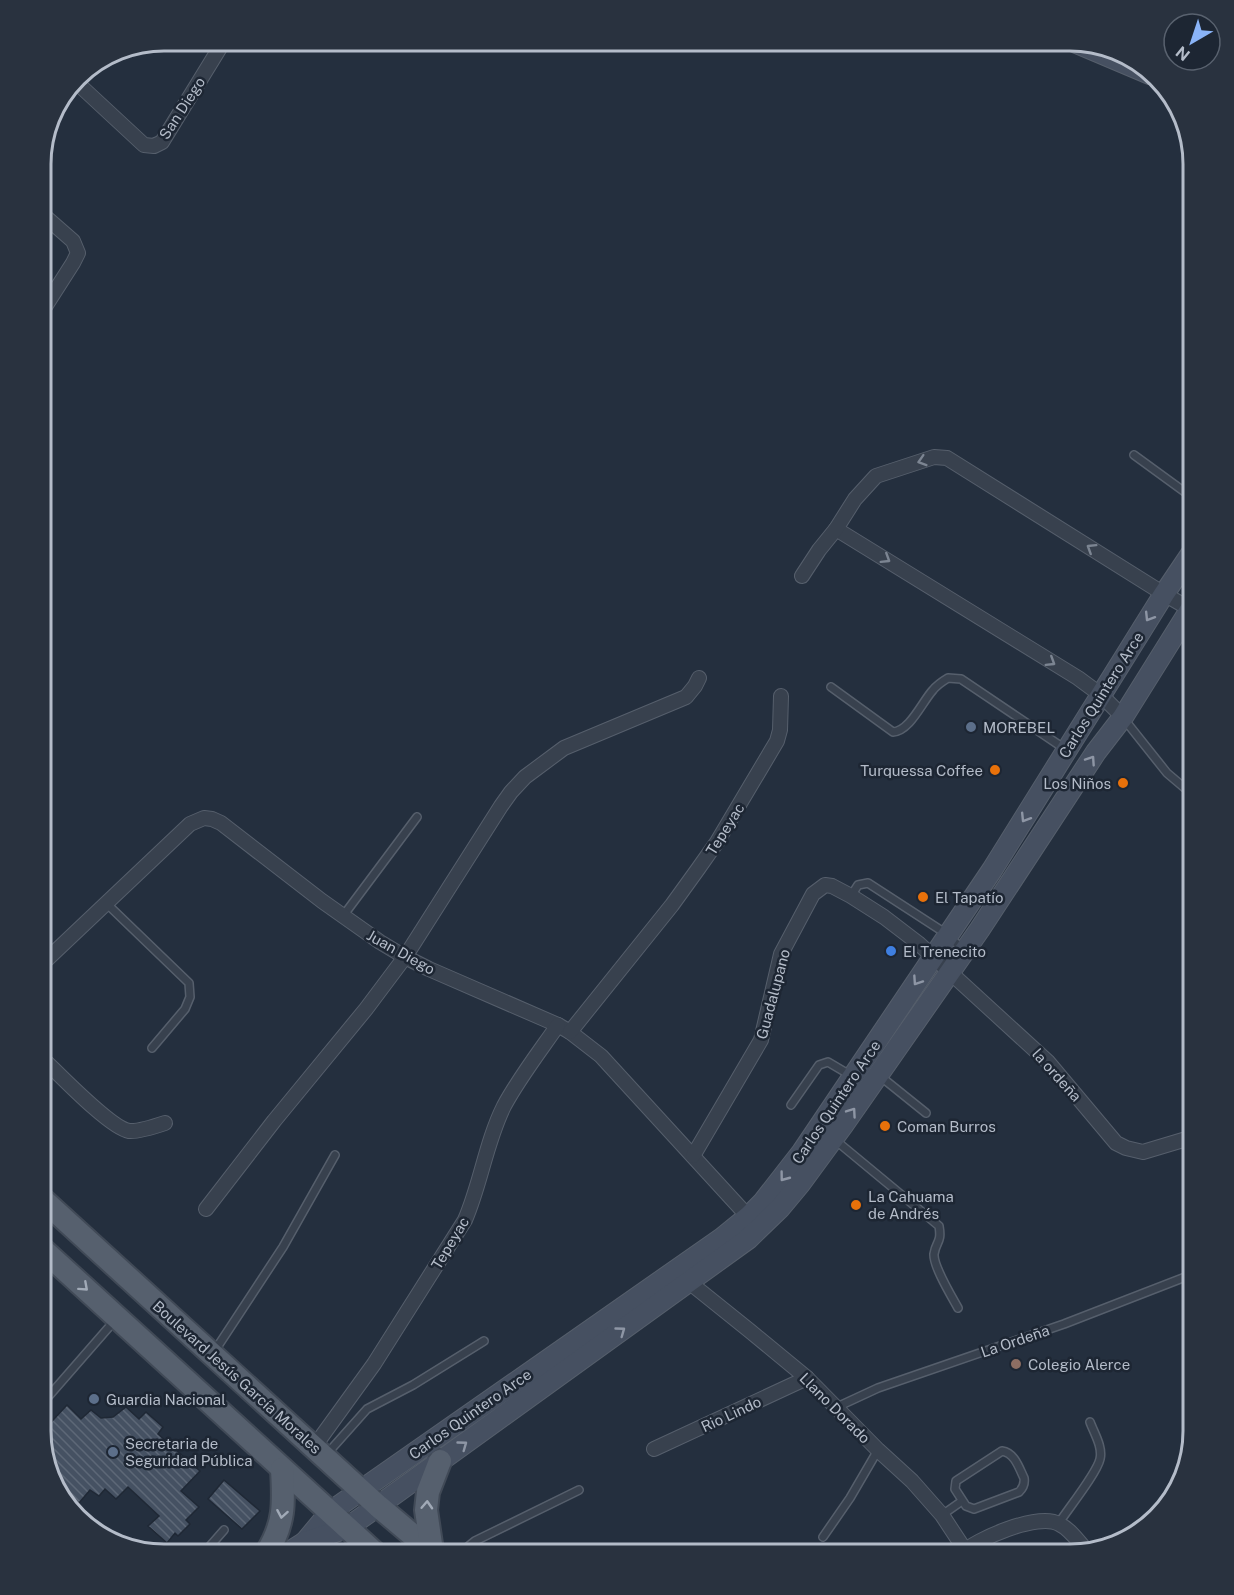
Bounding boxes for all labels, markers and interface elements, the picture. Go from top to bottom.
north arrow [1162,12,1222,72]
text: N [1172,42,1194,65]
street label: San Diego [156,74,208,142]
one-way arrow [917,454,928,466]
one-way arrow [1087,544,1098,555]
one-way arrow [880,552,890,564]
one-way arrow [1145,611,1157,621]
street label: Carlos Quintero Arce [1055,629,1147,761]
one-way arrow [1045,655,1056,666]
place label: MOREBEL [983,719,1055,736]
marker: MOREBEL [964,720,978,734]
one-way arrow [1084,756,1095,767]
place label: Turquessa Coffee [860,762,983,779]
marker: Turquessa Coffee [988,763,1002,777]
place label: Los Niños [1043,775,1111,792]
marker: Los Niños [1116,776,1130,790]
street label: Tepeyac [702,800,748,858]
one-way arrow [1021,812,1032,823]
place label: El Tapatío [935,889,1003,906]
marker: El Tapatío [916,890,930,904]
street label: Juan Diego [364,926,438,978]
place label: El Trenecito [903,943,986,960]
marker: El Trenecito [884,944,898,958]
street label: Guadalupano [753,947,793,1041]
one-way arrow [913,974,924,985]
street label: Carlos Quintero Arce [788,1037,884,1167]
street label: la ordeña [1029,1045,1085,1105]
one-way arrow [845,1108,856,1119]
place label: Coman Burros [897,1118,996,1135]
marker: Coman Burros [878,1119,892,1133]
one-way arrow [780,1170,791,1181]
place label: La Cahuama de Andrés [868,1188,954,1222]
marker: La Cahuama de Andrés [849,1198,863,1212]
street label: Tepeyac [428,1214,472,1272]
one-way arrow [77,1280,88,1291]
street label: Boulevard Jesús García Morales [150,1297,324,1457]
street label: La Ordeña [978,1321,1052,1361]
one-way arrow [615,1327,626,1338]
place label: Colegio Alerce [1028,1356,1130,1373]
marker: Colegio Alerce [1009,1357,1023,1371]
street label: Carlos Quintero Arce [406,1365,534,1463]
street label: Llano Dorado [796,1369,874,1447]
place label: Guardia Nacional [106,1391,226,1408]
marker: Guardia Nacional [87,1392,101,1406]
street label: Rio Lindo [698,1393,764,1435]
place label: Secretaria de Seguridad Pública [125,1435,253,1469]
one-way arrow [456,1441,467,1452]
marker: Secretaria de Seguridad Pública [106,1445,120,1459]
one-way arrow [420,1501,433,1510]
one-way arrow [276,1508,289,1518]

